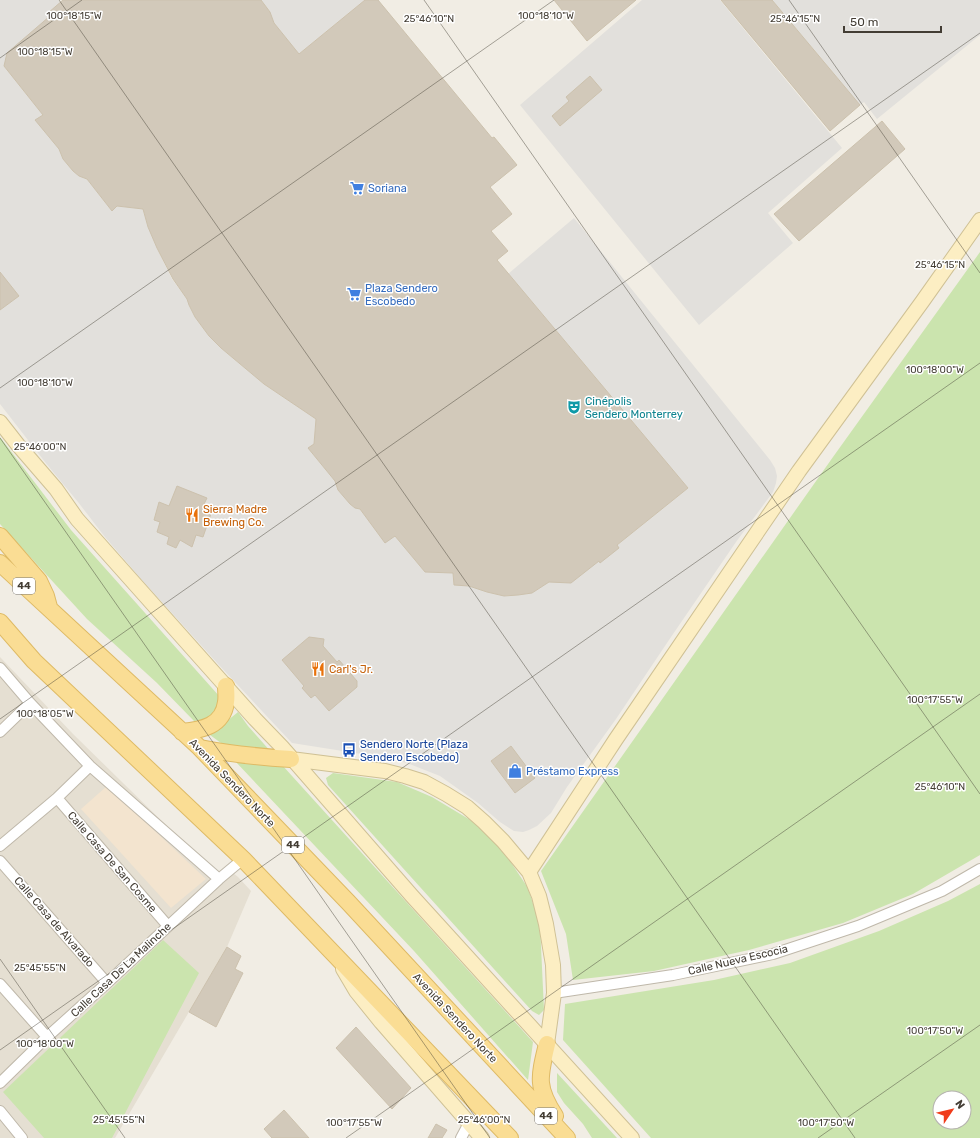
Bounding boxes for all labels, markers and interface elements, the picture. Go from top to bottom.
scale bar [844,8,941,34]
text: 100°18'15"W [46,10,102,22]
text: 100°18'10"W [518,10,574,22]
text: 25°46'10"N [404,13,454,25]
text: 25°46'15"N [770,13,820,25]
text: 50 m [850,15,878,29]
text: 100°18'15"W [17,46,73,58]
supermarket icon: Soriana [349,180,365,196]
place label: Soriana [368,182,407,195]
text: 25°46'15"N [915,259,965,271]
place label: Plaza Sendero Escobedo [365,282,438,308]
supermarket icon: Plaza Sendero Escobedo [346,286,362,302]
text: 100°18'00"W [906,364,964,376]
text: 100°18'10"W [17,377,73,389]
place label: Cinépolis Sendero Monterrey [585,395,683,421]
theatre icon: Cinépolis Sendero Monterrey [566,399,582,415]
text: 25°46'00"N [14,441,66,453]
place label: Sierra Madre Brewing Co. [203,503,267,529]
restaurant icon: Sierra Madre Brewing Co. [184,507,200,523]
road number: 44 [13,578,35,594]
restaurant icon: Carl's Jr. [310,661,326,677]
place label: Carl's Jr. [329,663,373,676]
text: 100°17'55"W [907,694,963,706]
text: 100°18'05"W [16,708,74,720]
street label: Avenida Sendero Norte [186,736,278,830]
place label: Sendero Norte (Plaza Sendero Escobedo) [360,738,468,764]
bus stop icon: Sendero Norte (Plaza Sendero Escobedo) [341,742,357,758]
shop icon: Préstamo Express [507,763,523,779]
place label: Préstamo Express [526,765,619,778]
text: 25°46'10"N [915,781,965,793]
street label: Calle Casa De San Cosme [65,809,159,915]
road number: 44 [282,837,304,853]
street label: Calle Casa de Alvarado [11,874,97,970]
street label: Calle Casa De La Malinche [68,920,174,1020]
street label: Calle Nueva Escocia [687,942,789,978]
text: 25°45'55"N [14,962,66,974]
street label: Avenida Sendero Norte [410,970,500,1066]
text: 100°17'50"W [907,1025,963,1037]
text: 100°18'00"W [16,1038,74,1050]
north arrow [932,1090,972,1130]
text: N [952,1098,967,1112]
road number: 44 [535,1108,557,1124]
text: 25°45'55"N [93,1114,145,1126]
text: 25°46'00"N [458,1114,510,1126]
text: 100°17'55"W [326,1117,382,1129]
text: 100°17'50"W [798,1117,854,1129]

